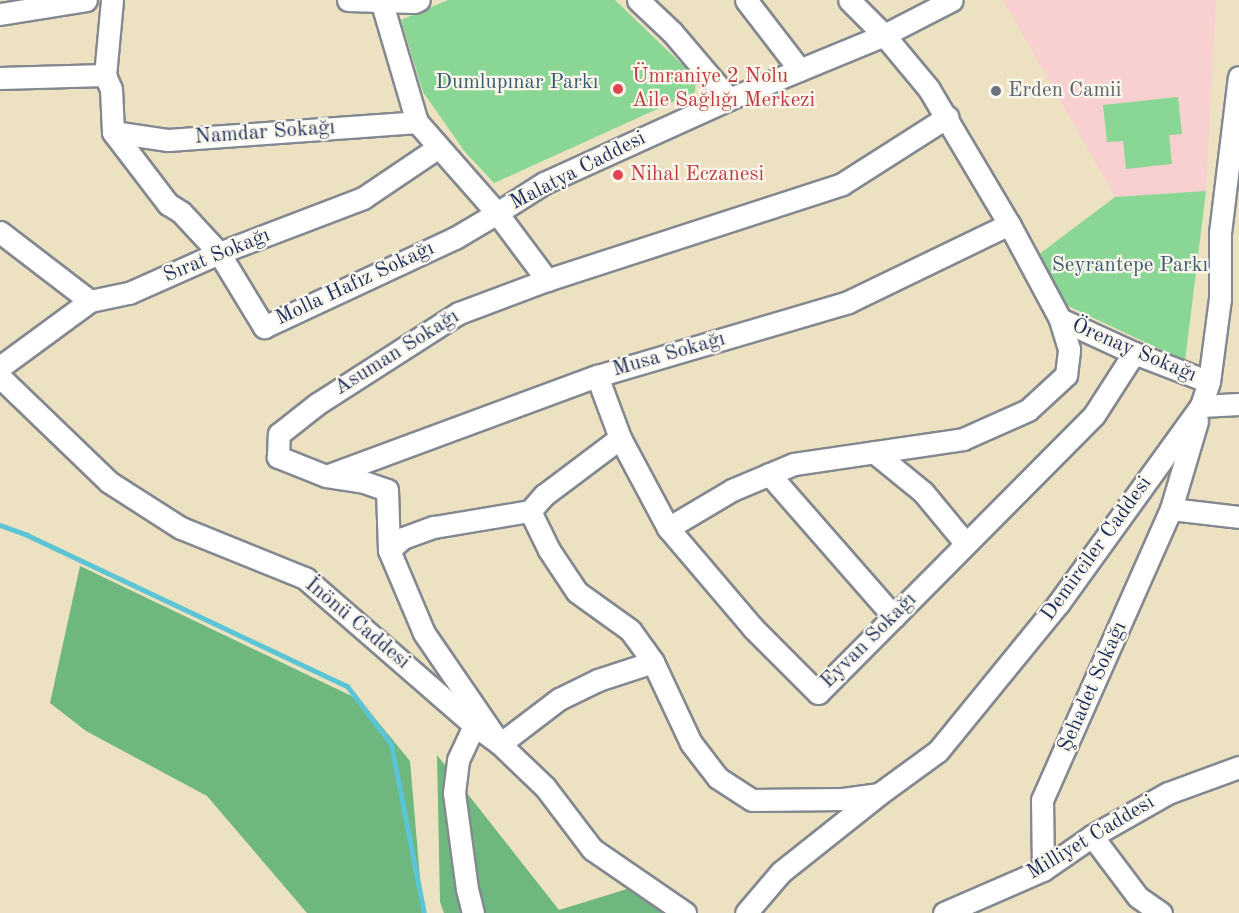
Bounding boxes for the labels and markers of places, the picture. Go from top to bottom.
place label: Ümraniye 2 Nolu Aile Sağlığı Merkezi [632,64,815,114]
place label: Erden Camii [1008,78,1121,104]
marker: Ümraniye 2 Nolu Aile Sağlığı Merkezi [609,80,627,98]
marker: Erden Camii [989,84,1003,98]
place label: Nihal Eczanesi [630,162,764,188]
marker: Nihal Eczanesi [611,168,625,182]

